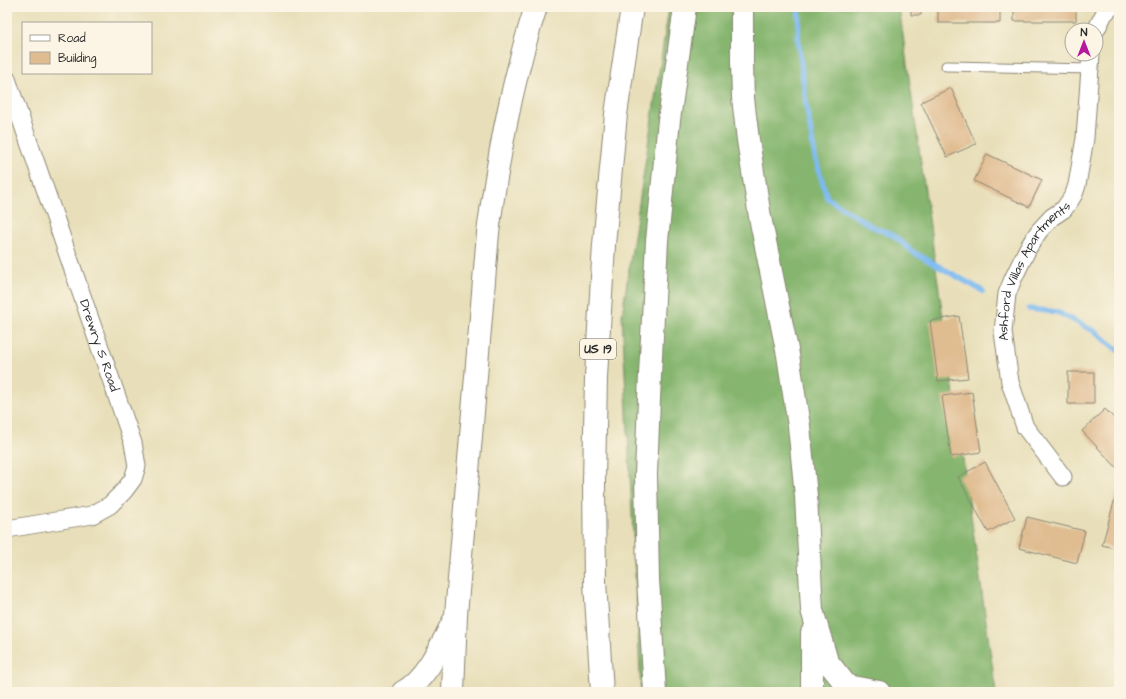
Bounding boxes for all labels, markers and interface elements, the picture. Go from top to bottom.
legend [22,22,152,74]
north arrow [1064,22,1104,62]
text: N [1081,25,1088,40]
text: Road [58,30,86,47]
text: Building [58,50,96,68]
street label: Ashford Villas Apartments [994,198,1076,342]
street label: Drewry S Road [75,297,124,394]
road number: US 19 [580,339,616,359]

